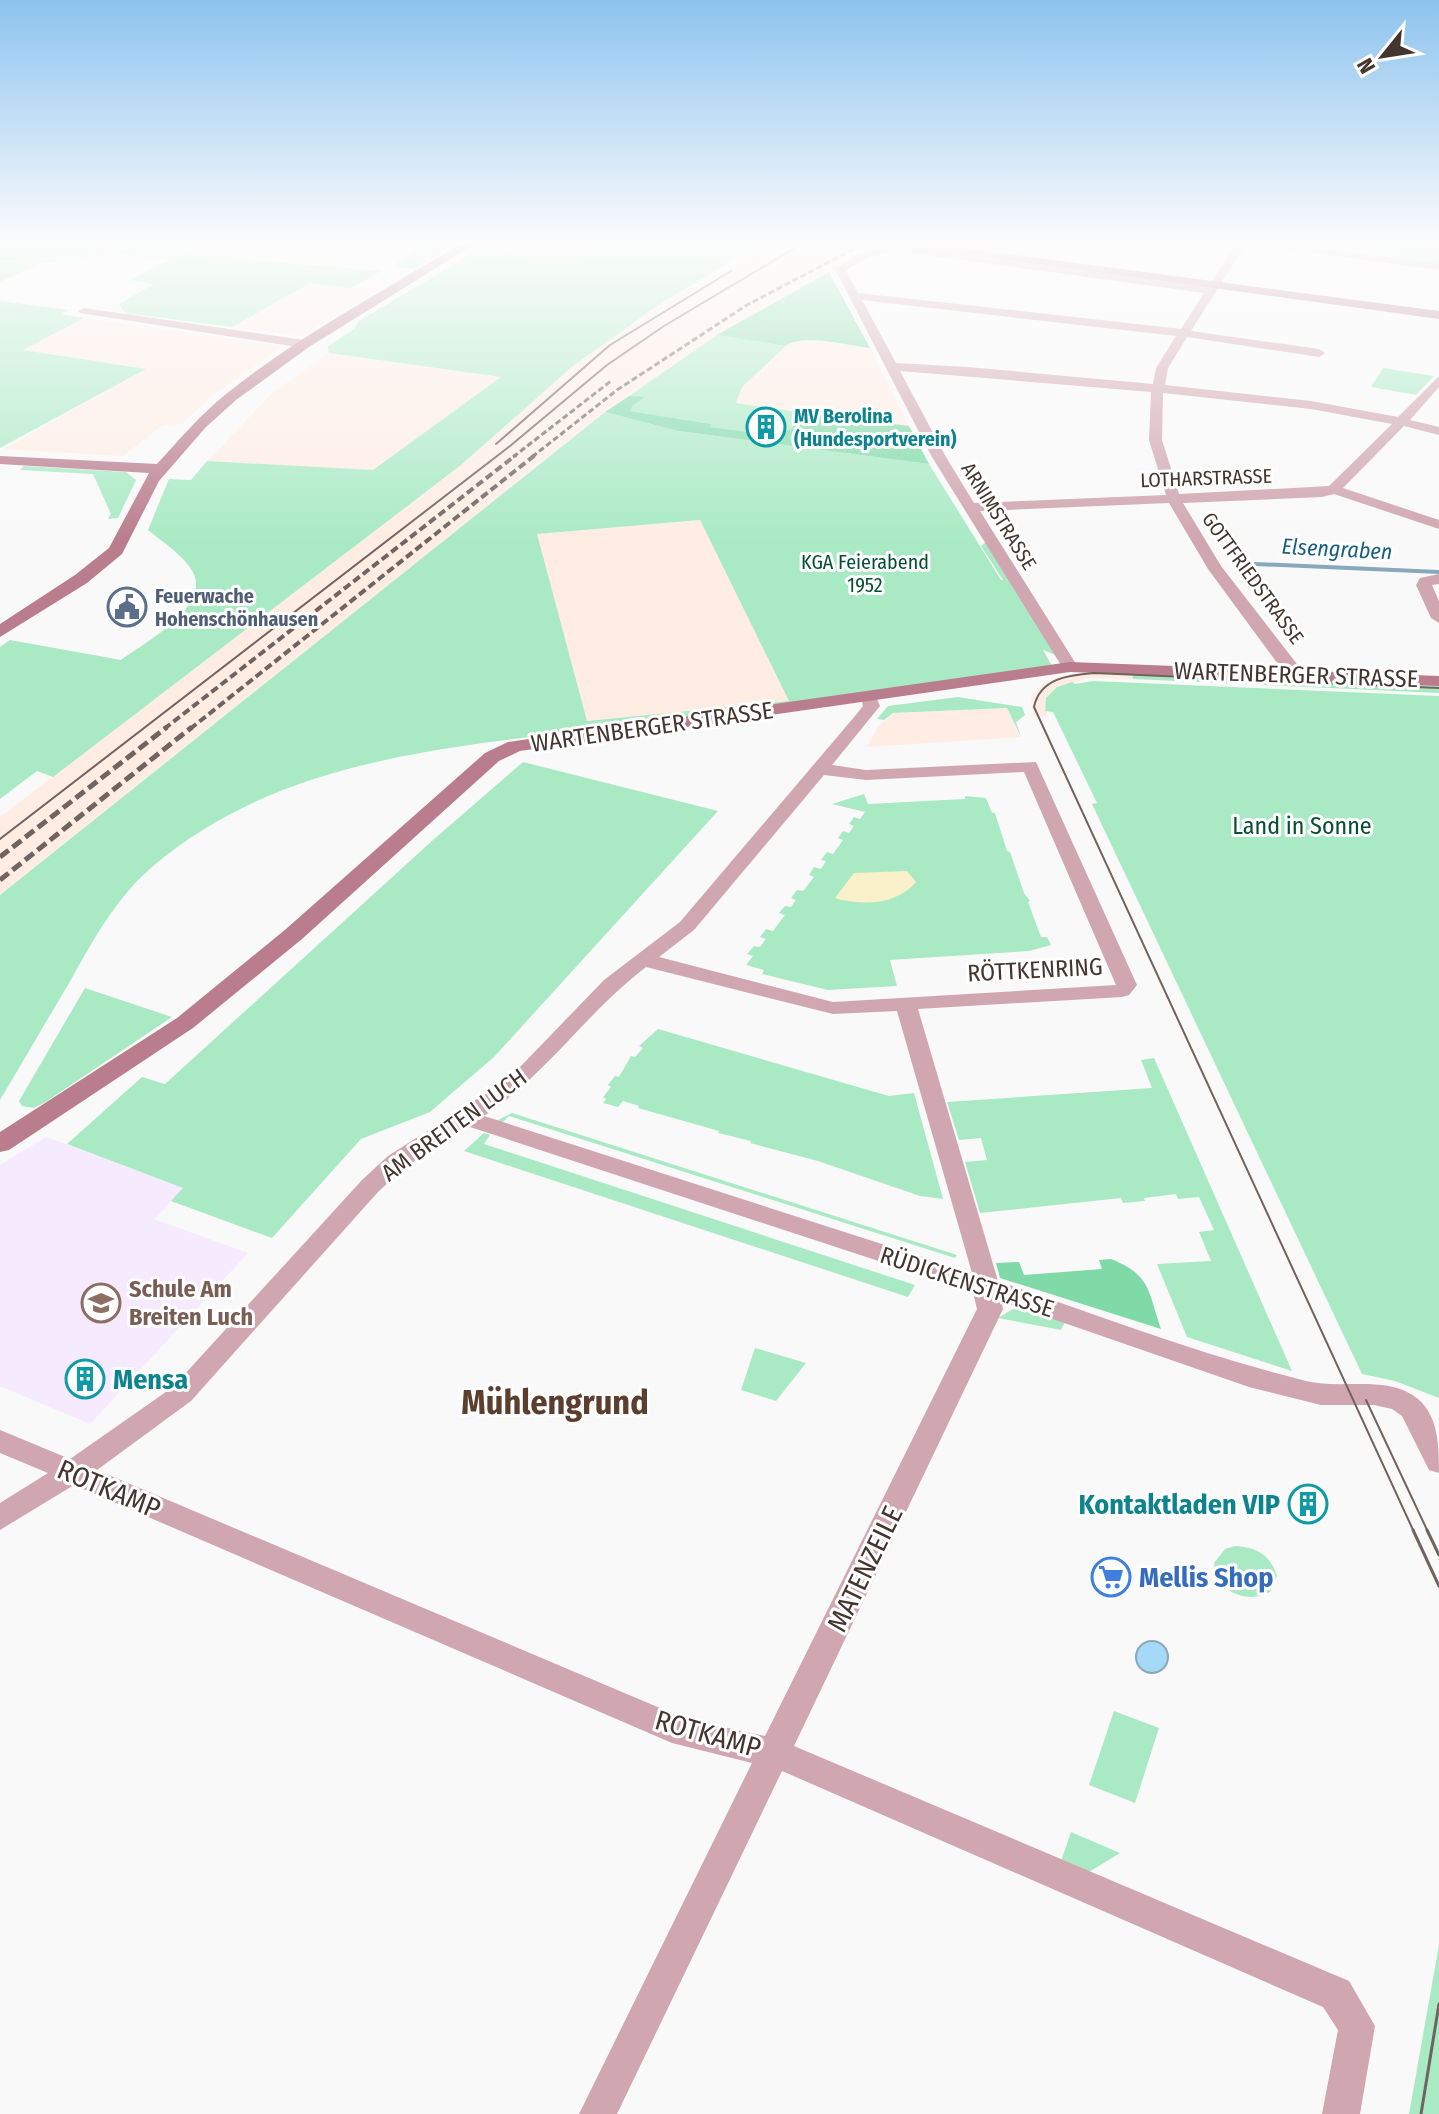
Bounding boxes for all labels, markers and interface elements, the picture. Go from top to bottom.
north arrow [1343,16,1423,96]
text: N [1351,53,1381,78]
place label: MV Berolina (Hundesportverein) [794,404,956,451]
building icon: MV Berolina (Hundesportverein) [745,406,787,448]
street label: ARNIMSTRASSE [957,458,1041,574]
street label: LOTHARSTRASSE [1140,464,1272,492]
street label: GOTTFRIEDSTRASSE [1197,507,1309,649]
water label: Elsengraben [1281,533,1393,565]
park label: KGA Feierabend 1952 [801,550,929,597]
place label: Feuerwache Hohenschönhausen [155,584,318,631]
public building icon: Feuerwache Hohenschönhausen [106,586,148,628]
street label: WARTENBERGER STRASSE [1174,657,1418,693]
street label: WARTENBERGER STRASSE [529,696,775,758]
park label: Land in Sonne [1232,812,1372,840]
street label: RÖTTKENRING [967,952,1103,988]
street label: AM BREITEN LUCH [376,1063,532,1187]
street label: RÜDICKENSTRASSE [877,1241,1057,1323]
place label: Schule Am Breiten Luch [129,1275,253,1331]
school or university icon: Schule Am Breiten Luch [80,1282,122,1324]
building icon: Mensa [64,1358,106,1400]
place label: Mensa [113,1363,188,1396]
district label: Mühlengrund [461,1382,649,1423]
street label: ROTKAMP [53,1453,165,1525]
building icon: Kontaktladen VIP [1287,1483,1329,1525]
place label: Kontaktladen VIP [1078,1488,1280,1521]
street label: MATENZEILE [820,1501,910,1637]
supermarket icon: Mellis Shop [1090,1556,1132,1598]
place label: Mellis Shop [1139,1561,1273,1594]
street label: ROTKAMP [651,1703,765,1765]

